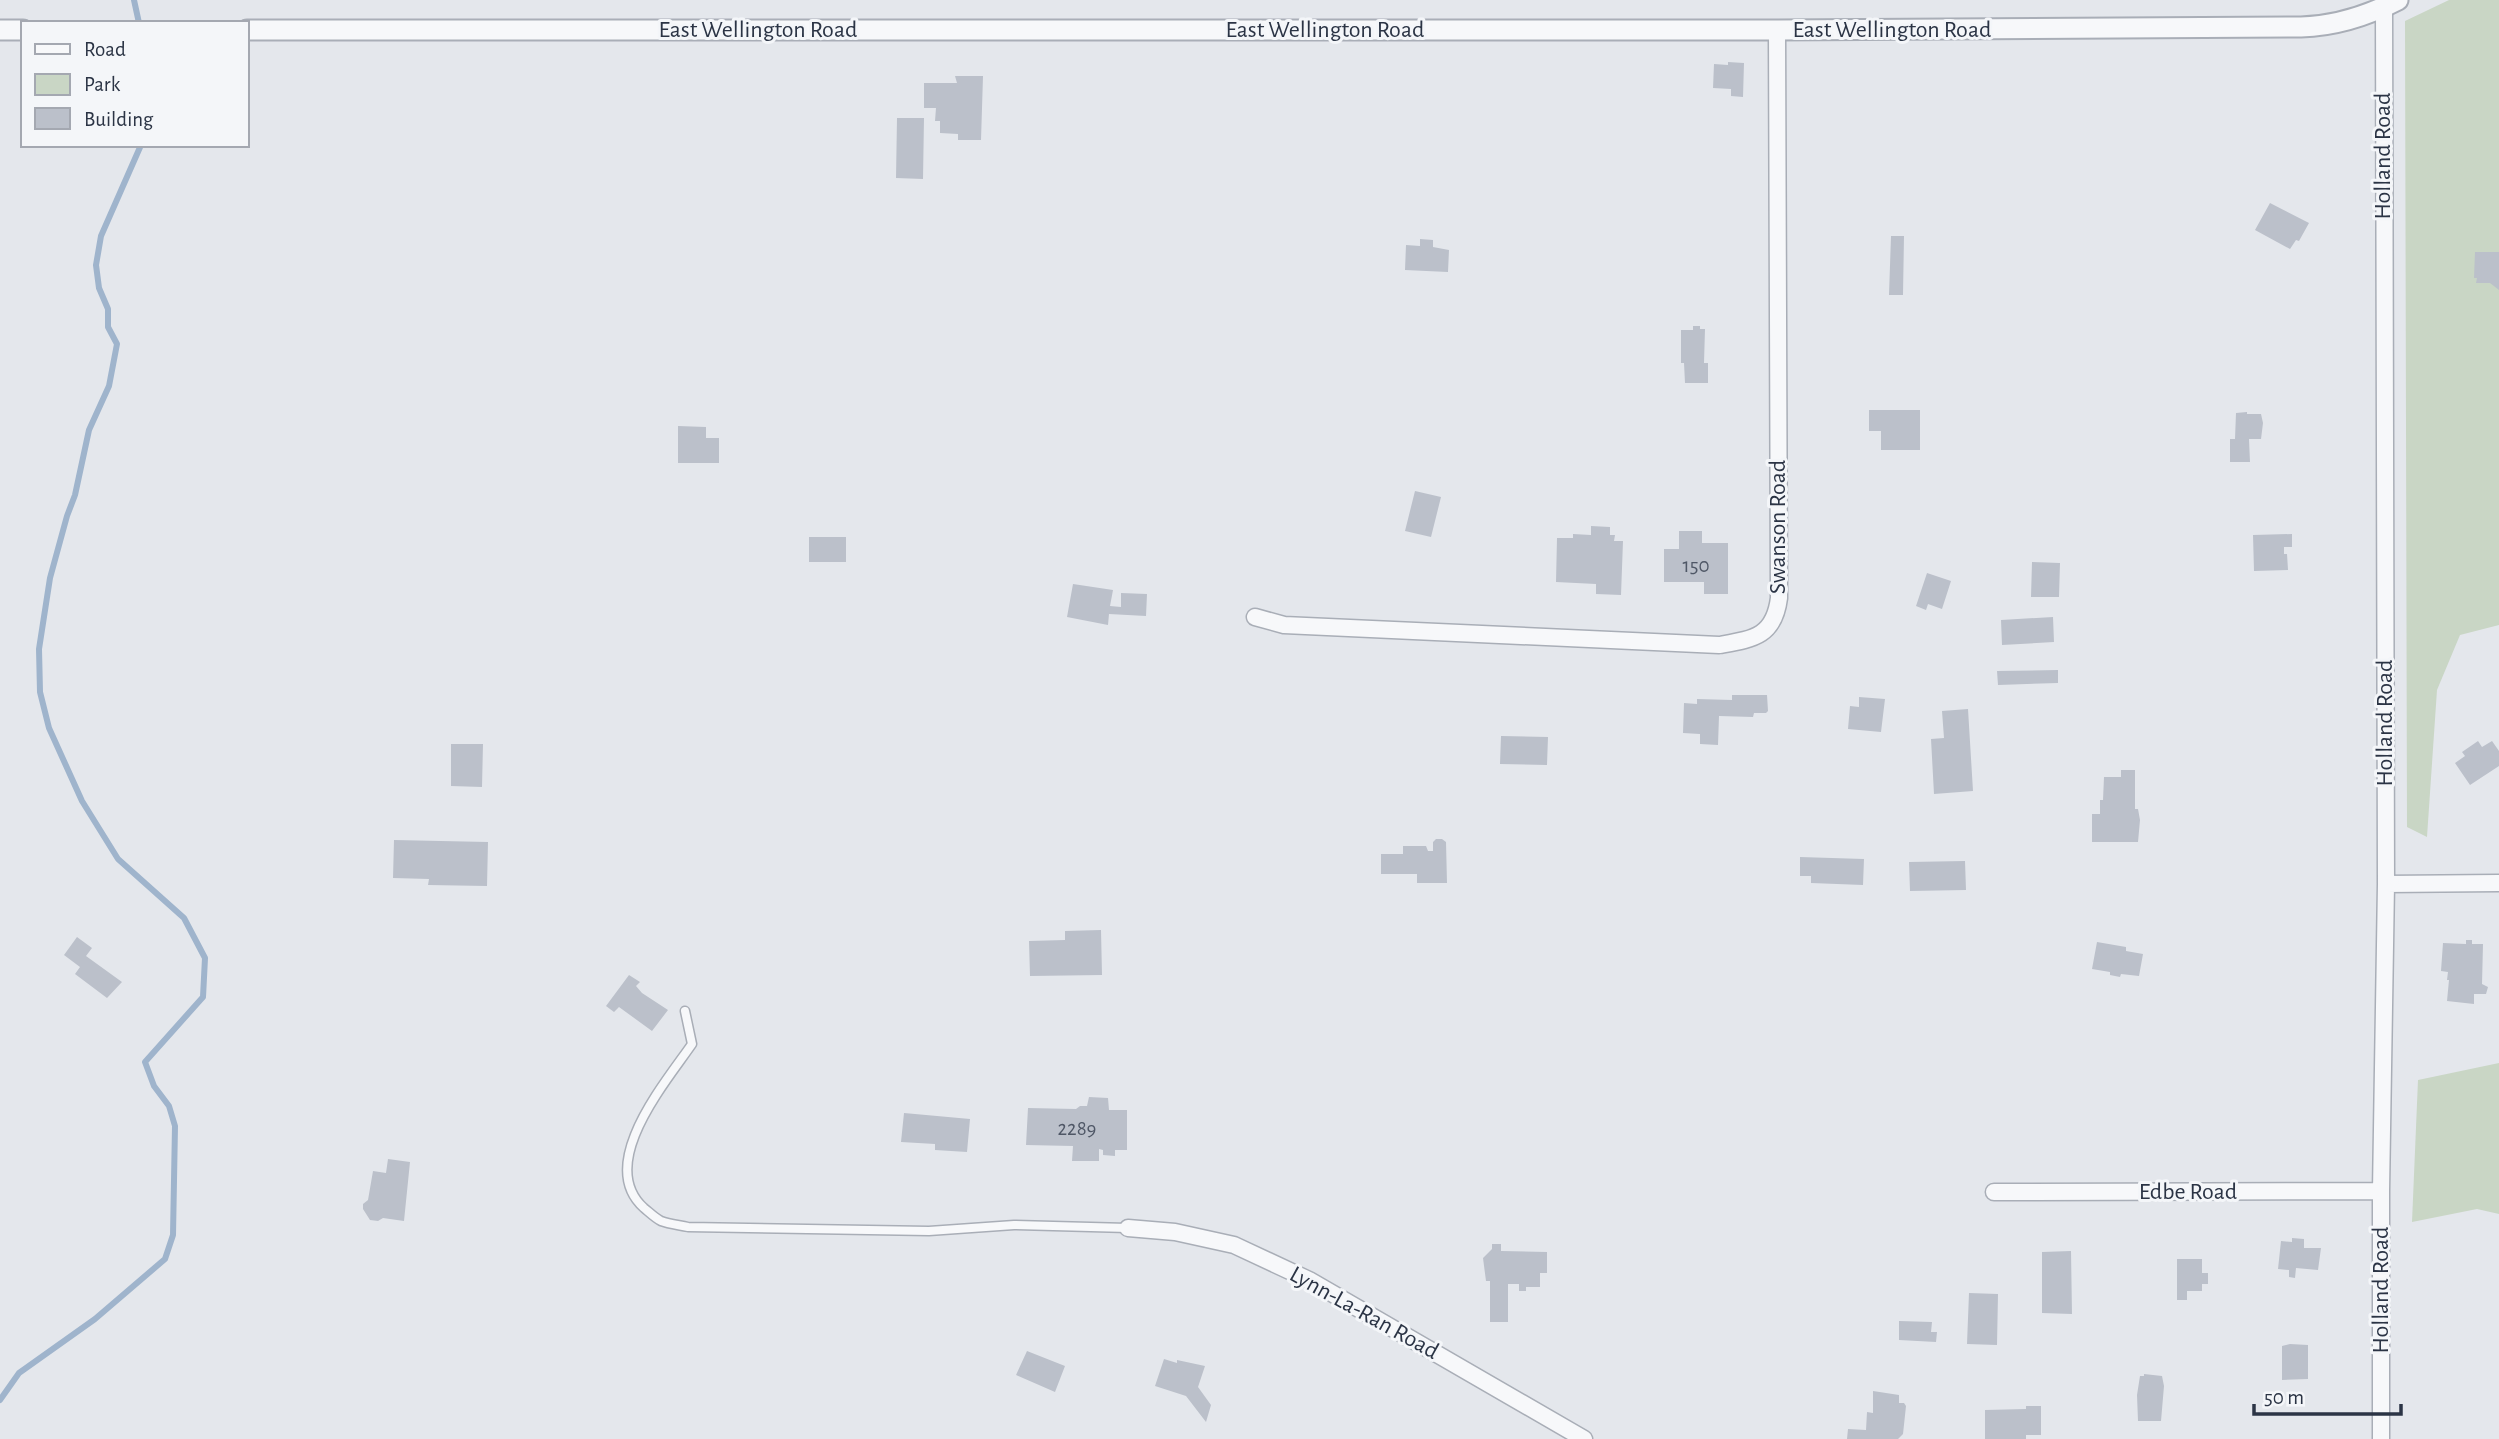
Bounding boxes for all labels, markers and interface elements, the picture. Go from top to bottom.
street label: East Wellington Road [659,18,857,42]
street label: East Wellington Road [1226,18,1424,42]
street label: East Wellington Road [1793,18,1991,42]
legend [21,21,248,147]
text: Road [84,39,126,60]
text: Park [84,74,121,95]
street label: Holland Road [2371,93,2395,219]
text: Building [84,109,154,130]
street label: Swanson Road [1766,460,1790,594]
house number: 150 [1682,555,1710,576]
street label: Holland Road [2373,660,2397,786]
house number: 2289 [1058,1118,1096,1139]
street label: Edbe Road [2139,1180,2237,1204]
street label: Holland Road [2369,1227,2393,1353]
street label: Lynn-La-Ran Road [1285,1262,1443,1364]
scale bar [2254,1372,2401,1416]
text: 50 m [2264,1387,2304,1408]

